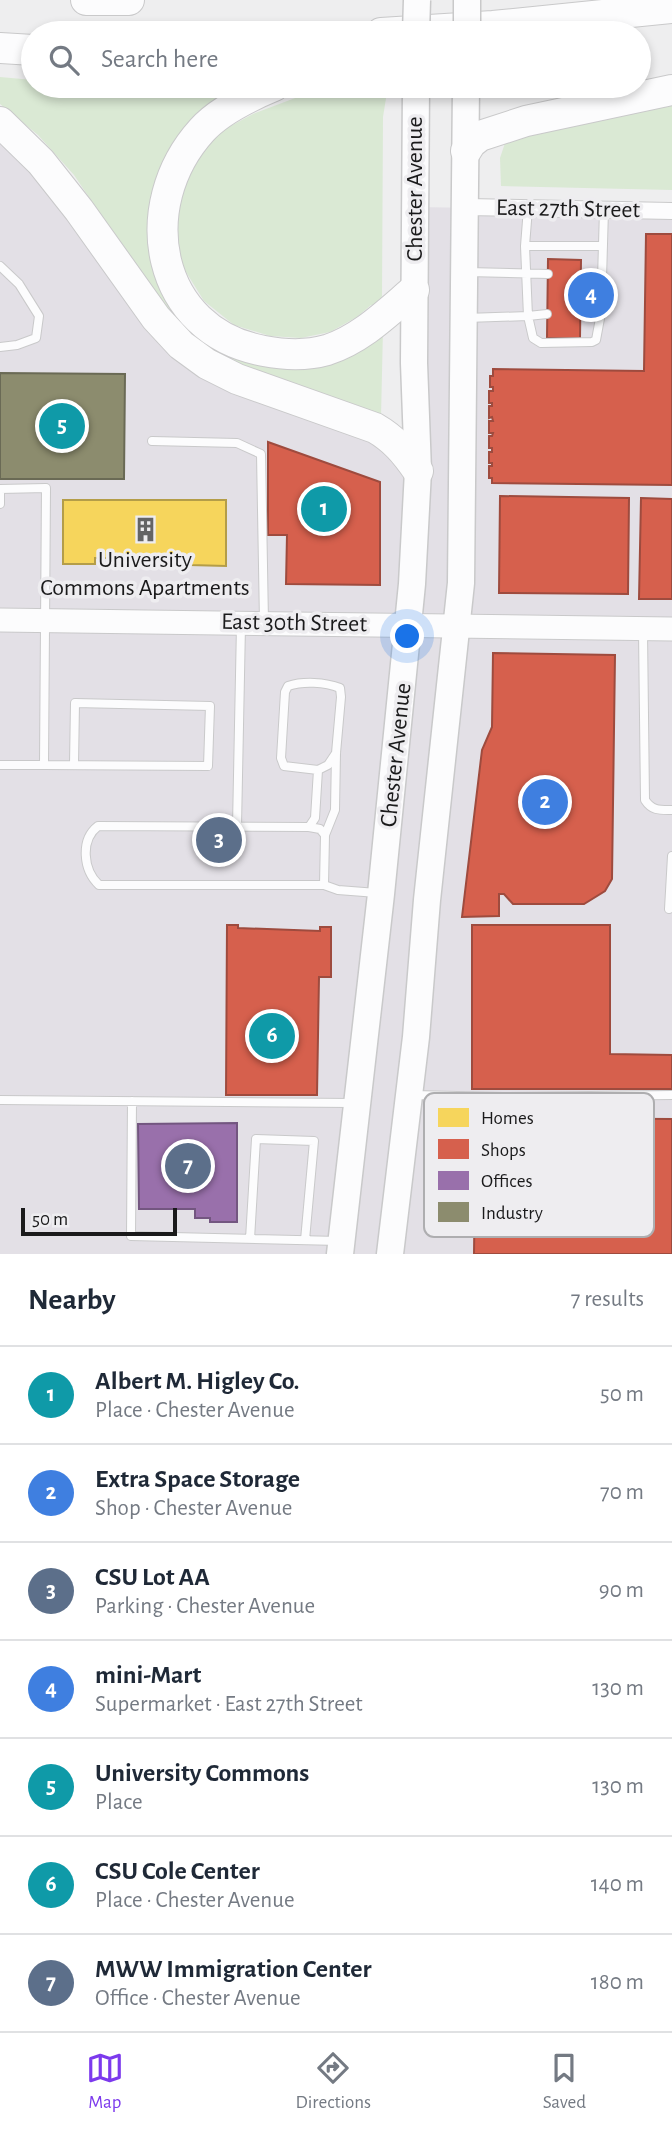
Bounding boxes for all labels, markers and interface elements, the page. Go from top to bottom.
search box [21,21,651,98]
icon: search [45,41,83,79]
text: Search here [101,46,219,72]
street label: Chester Avenue [403,117,427,261]
street label: East 27th Street [496,196,641,222]
pin: 4 [568,269,614,321]
pin: 5 [39,400,85,452]
pin: 1 [301,483,347,535]
building icon: University Commons Apartments [131,515,159,543]
place label: University Commons Apartments [40,548,250,600]
street label: East 30th Street [221,610,367,636]
your location [390,619,424,653]
street label: Chester Avenue [376,682,416,828]
pin: 2 [522,776,568,828]
pin: 3 [196,814,242,866]
pin: 6 [249,1010,295,1062]
legend [424,1093,654,1237]
text: Homes [481,1109,534,1128]
pin: 7 [165,1140,211,1192]
text: Shops [481,1141,526,1160]
text: Offices [481,1172,532,1191]
text: Industry [481,1204,543,1223]
scale bar [21,1205,177,1237]
text: 50 m [32,1210,68,1229]
text: Nearby [28,1285,116,1315]
text: 7 results [571,1288,644,1311]
text: Albert M. Higley Co. [95,1368,300,1394]
text: 1 [47,1383,55,1406]
text: 50 m [600,1383,644,1406]
text: Place · Chester Avenue [95,1399,294,1422]
text: Extra Space Storage [95,1466,300,1492]
text: 2 [46,1481,56,1504]
text: 70 m [600,1481,644,1504]
text: Shop · Chester Avenue [95,1497,292,1520]
text: CSU Lot AA [95,1564,210,1590]
text: 3 [46,1579,56,1602]
text: 90 m [599,1579,644,1602]
text: Parking · Chester Avenue [95,1595,315,1618]
text: mini-Mart [95,1662,201,1688]
text: 4 [45,1677,57,1700]
text: 130 m [592,1677,644,1700]
text: Supermarket · East 27th Street [95,1693,363,1716]
text: University Commons [95,1760,309,1786]
text: 5 [46,1775,56,1798]
text: 130 m [592,1775,644,1798]
text: Place [95,1791,143,1814]
text: CSU Cole Center [95,1858,260,1884]
text: 6 [45,1873,57,1896]
text: 140 m [591,1873,644,1896]
text: Place · Chester Avenue [95,1889,294,1912]
text: MWW Immigration Center [95,1956,372,1982]
text: 7 [46,1971,56,1994]
text: 180 m [591,1971,644,1994]
text: Office · Chester Avenue [95,1987,301,2010]
tab: Map [86,2049,124,2114]
tab: Directions [295,2049,371,2114]
tab: Saved [543,2049,586,2114]

